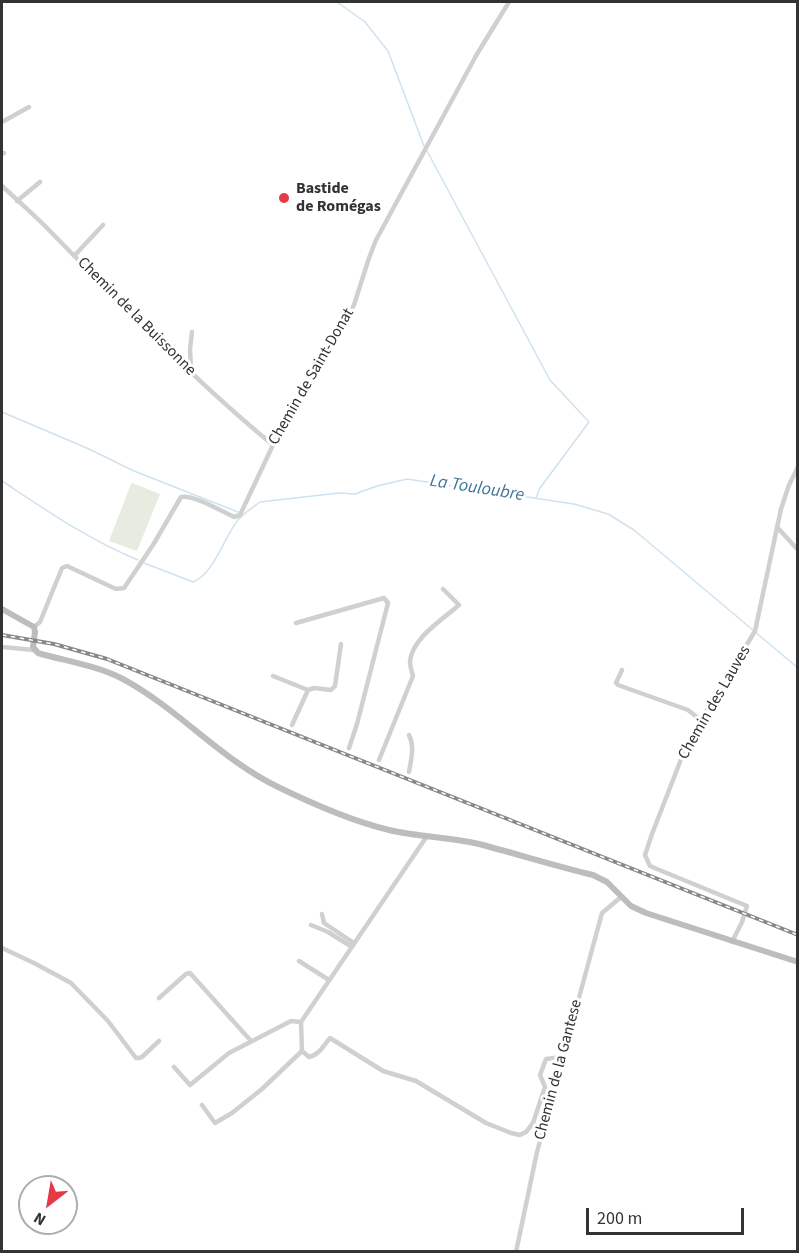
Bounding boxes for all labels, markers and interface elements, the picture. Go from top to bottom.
place label: Bastide de Romégas [296,179,381,217]
marker: Bastide de Romégas [277,191,291,205]
street label: Chemin de la Buissonne [73,254,199,380]
street label: Chemin de Saint-Donat [265,305,359,449]
water label: La Touloubre [428,471,526,507]
street label: Chemin des Lauves [675,643,755,763]
street label: Chemin de la Gantese [531,998,587,1142]
north arrow [18,1175,78,1235]
scale bar [589,1196,746,1234]
text: 200 m [597,1206,642,1231]
text: N [30,1207,50,1231]

